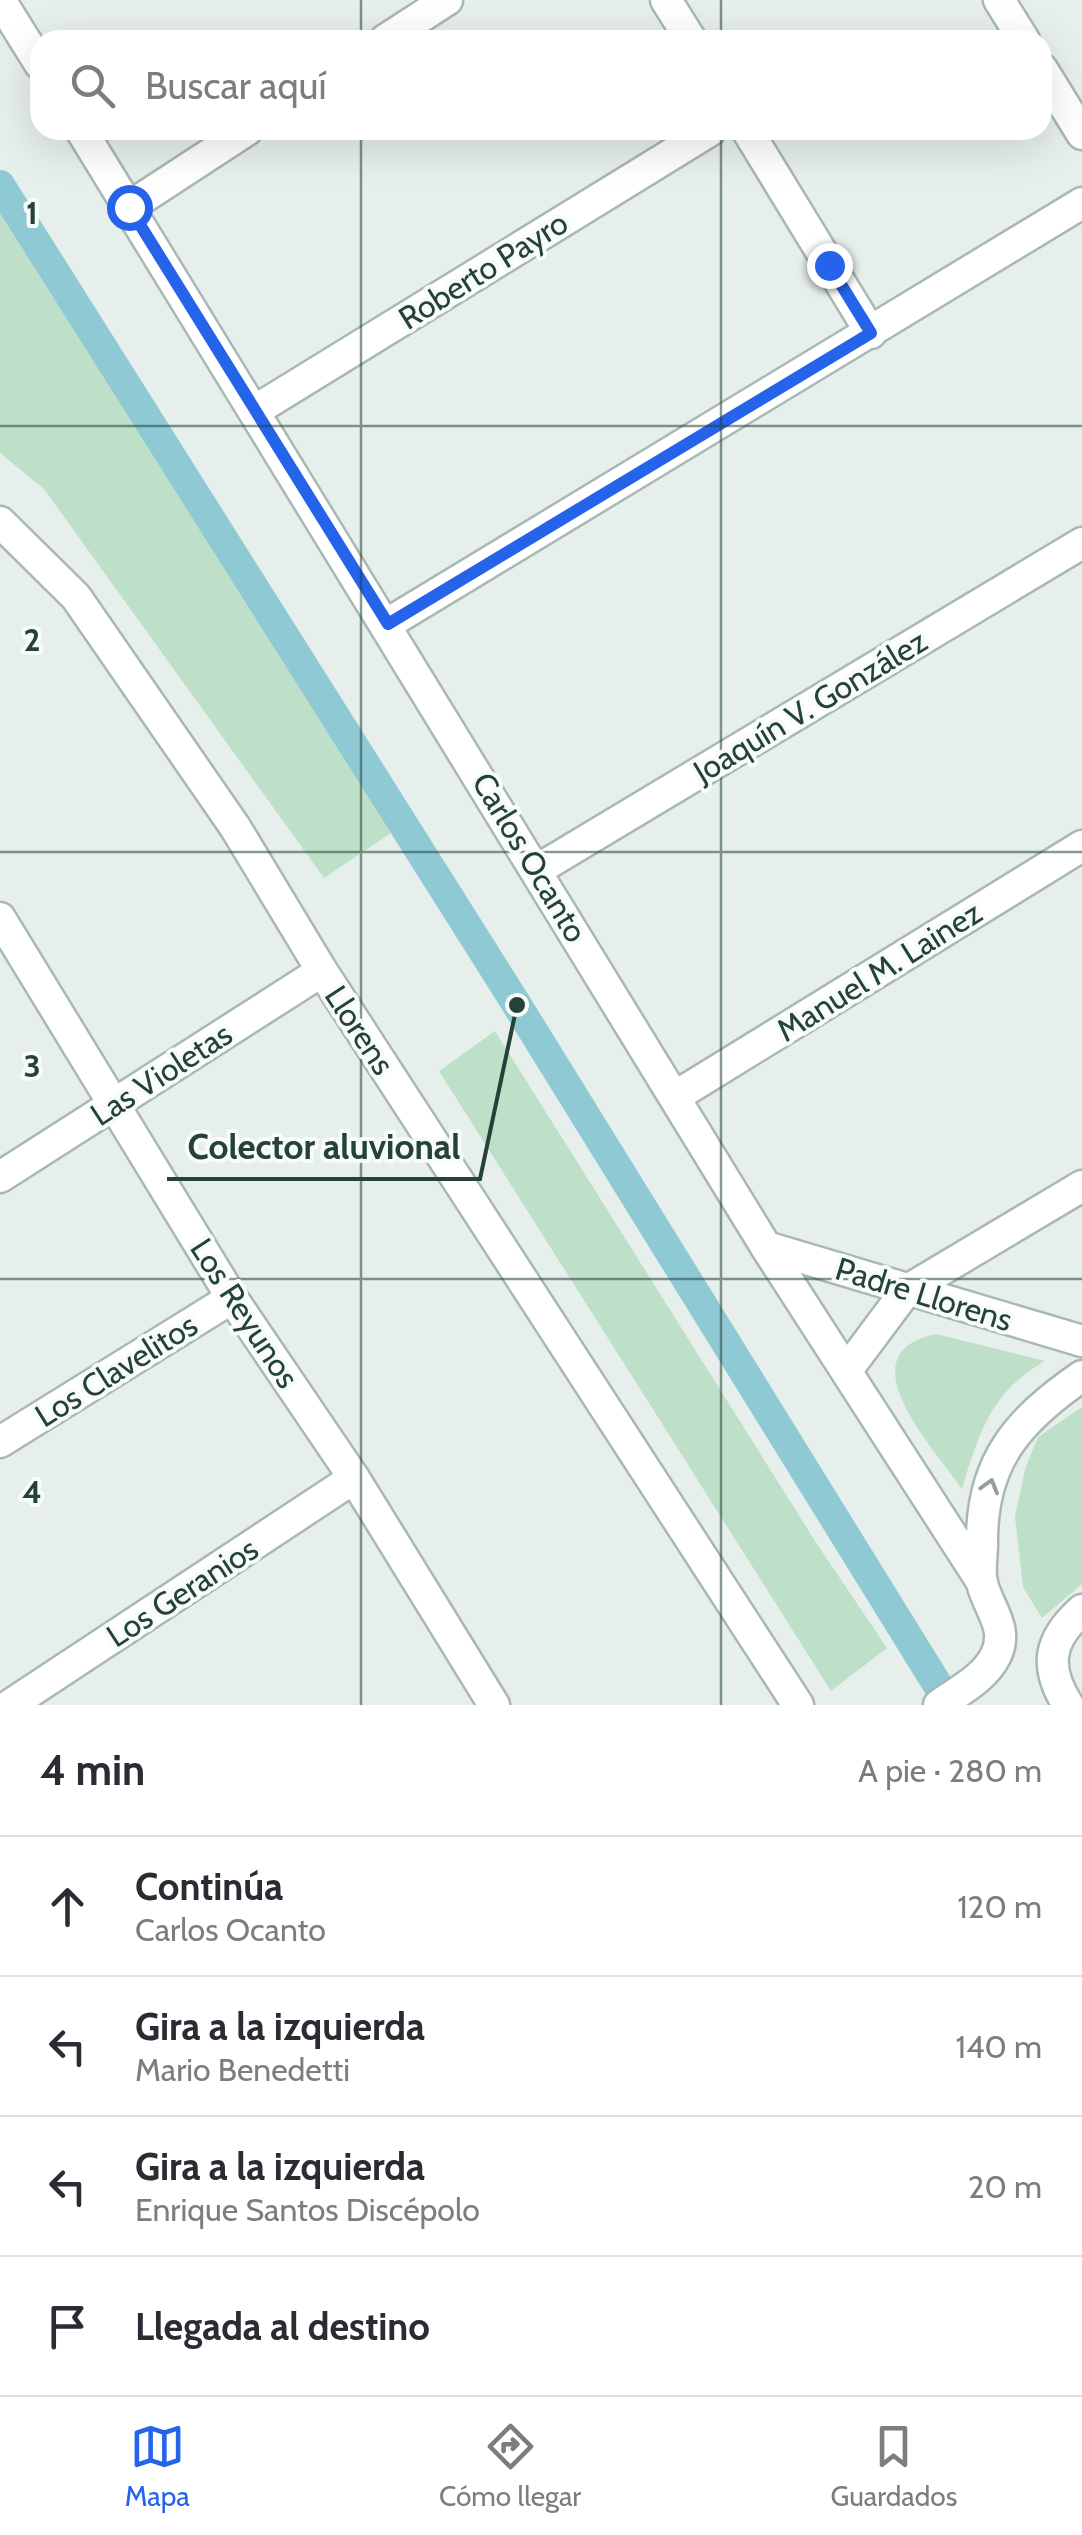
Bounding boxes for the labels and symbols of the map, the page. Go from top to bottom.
route start [107,185,153,231]
text: 1 [26,193,38,232]
street label: Roberto Payro [391,203,575,337]
route end [807,243,853,289]
text: 2 [24,620,40,659]
street label: Joaquín V. González [685,621,934,792]
street label: Carlos Ocanto [464,765,596,949]
street label: Manuel M. Lainez [769,892,989,1050]
street label: Llorens [317,978,403,1082]
street label: Las Violetas [83,1014,239,1134]
text: 3 [23,1046,41,1085]
callout: Colector aluvional [167,1114,480,1179]
text: Colector aluvional [188,1125,460,1168]
street label: Los Reyunos [182,1231,308,1395]
street label: Padre Llorens [831,1249,1017,1339]
street label: Los Clavelitos [28,1305,204,1435]
text: 4 [22,1472,42,1511]
one-way arrow [978,1478,999,1495]
street label: Los Geranios [99,1529,265,1655]

